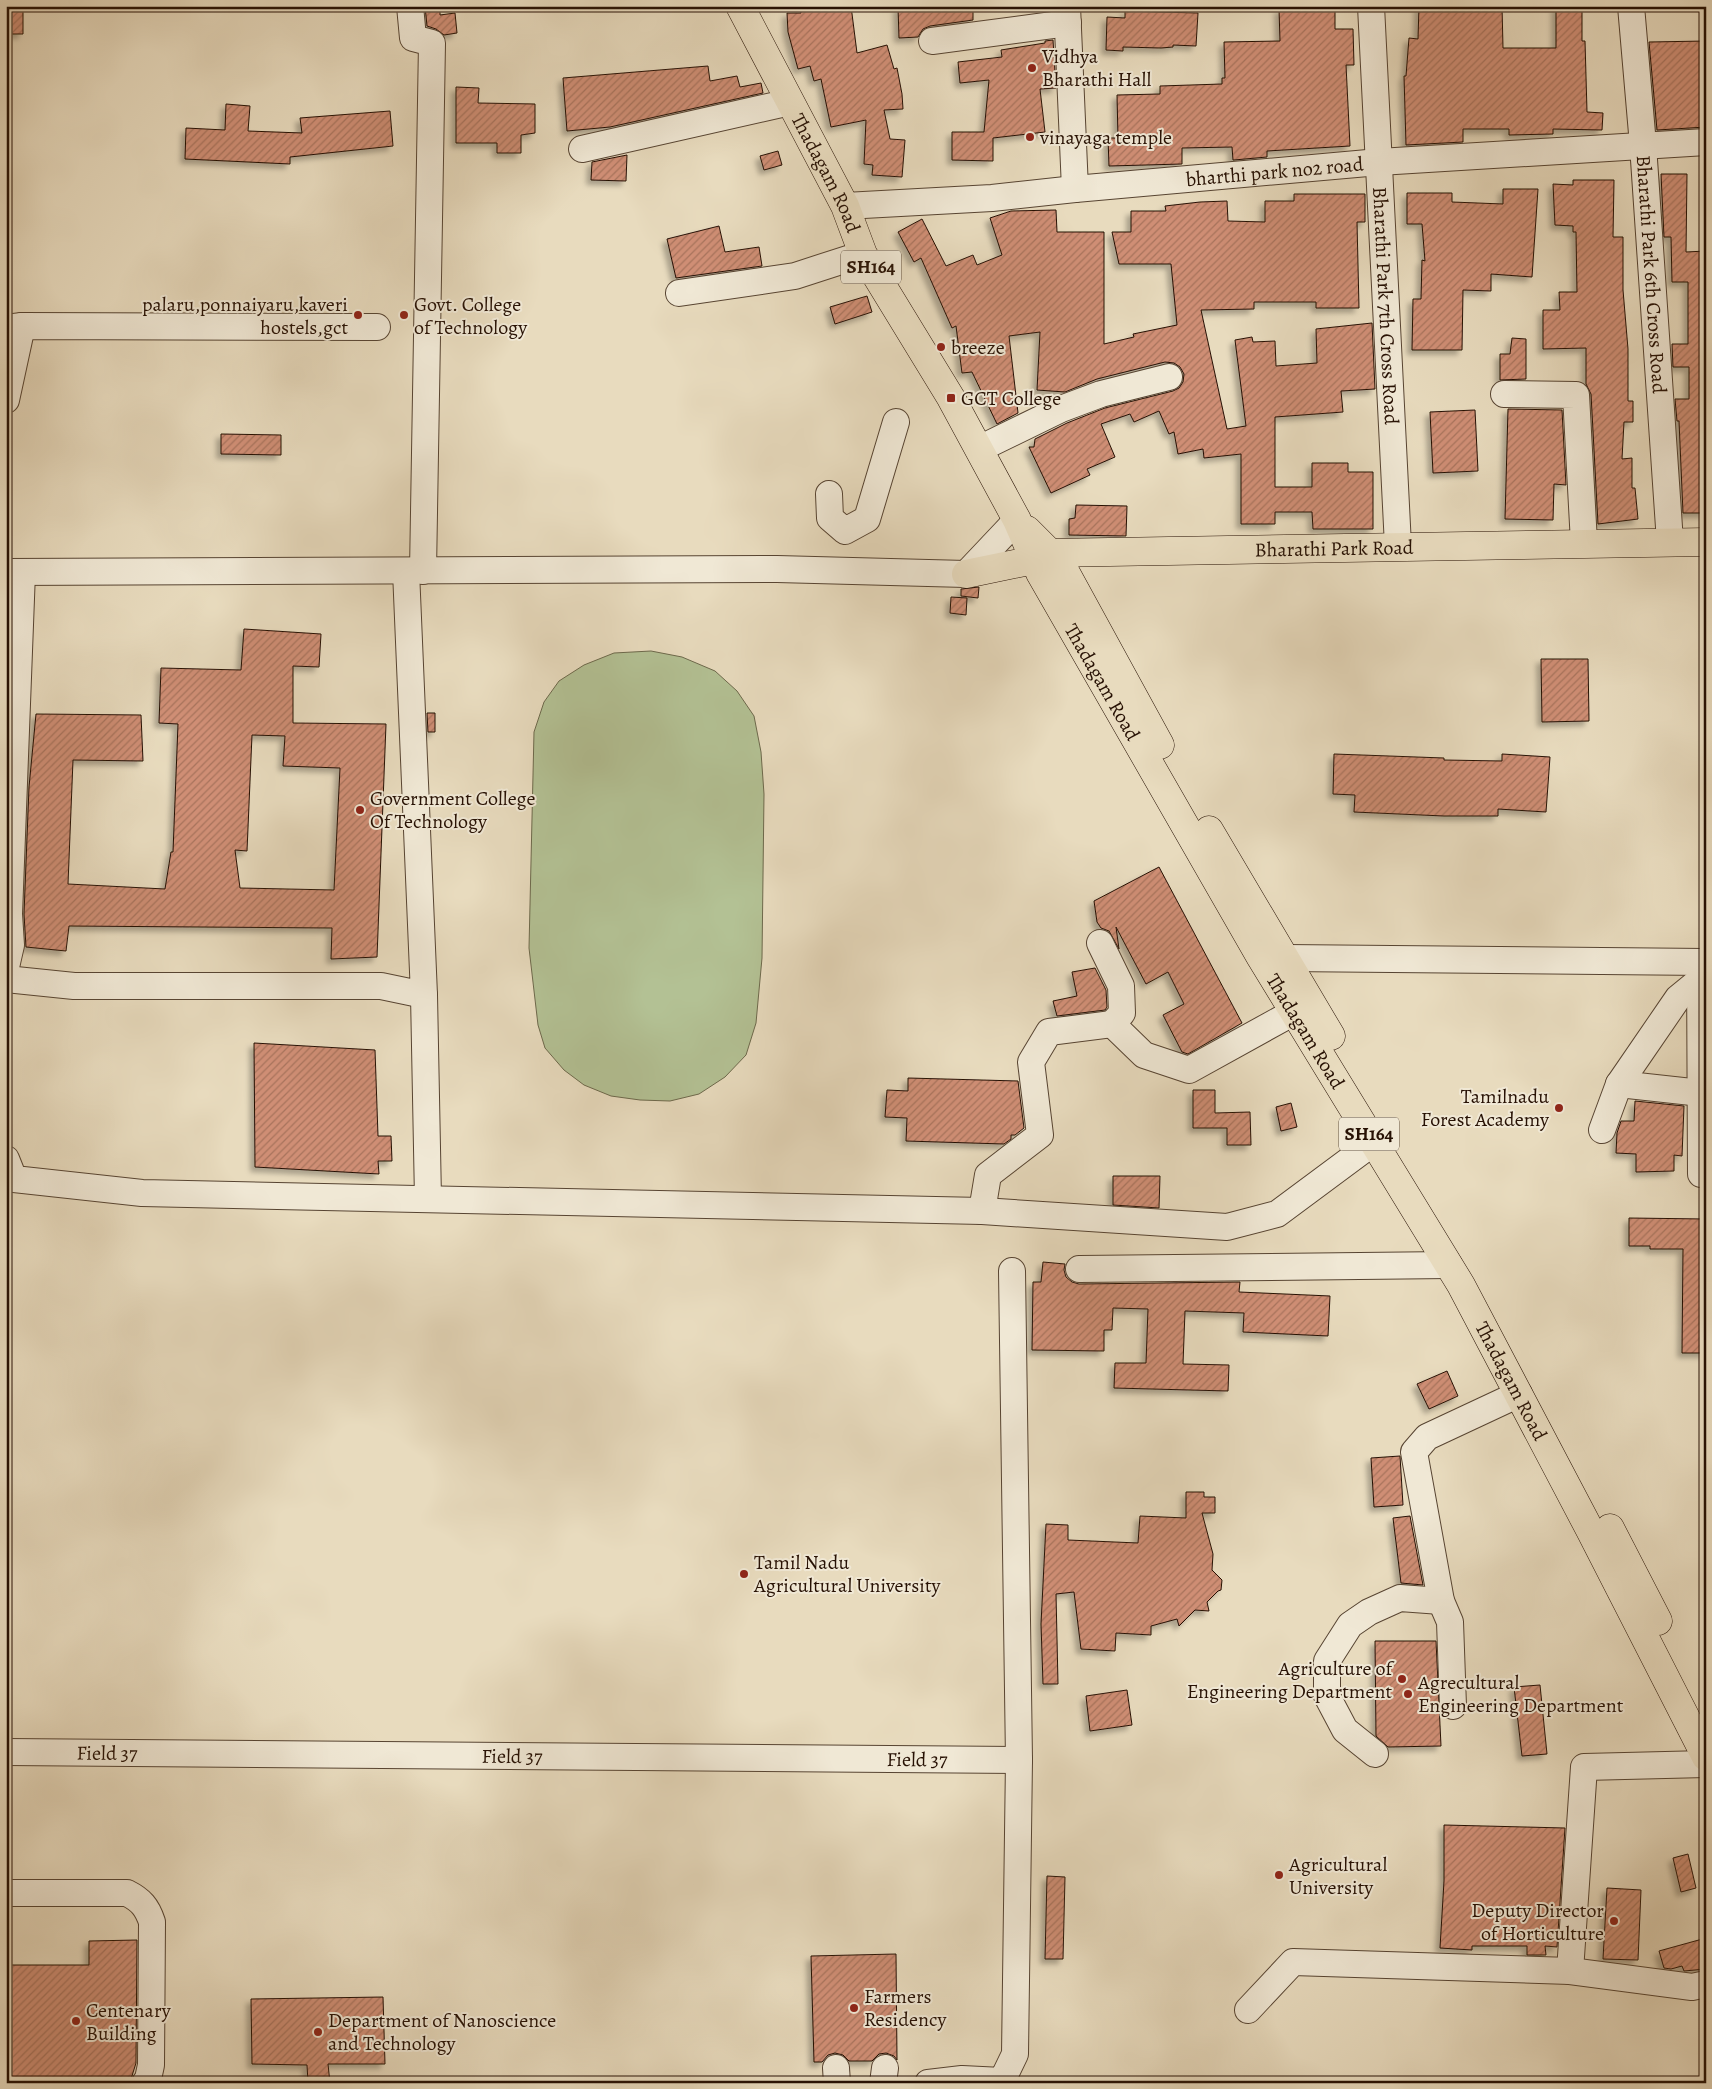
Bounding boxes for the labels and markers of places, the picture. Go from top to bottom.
place label: Vidhya Bharathi Hall [1041,43,1151,93]
marker: Vidhya Bharathi Hall [1026,62,1038,74]
place label: vinayaga temple [1039,124,1172,151]
marker: vinayaga temple [1024,131,1036,143]
place label: palaru,ponnaiyaru,kaveri hostels,gct [142,291,348,341]
place label: Govt. College of Technology [414,291,528,341]
marker: palaru,ponnaiyaru,kaveri hostels,gct [352,309,364,321]
marker: Govt. College of Technology [398,309,410,321]
place label: breeze [951,334,1005,361]
marker: breeze [935,341,947,353]
place label: GCT College [961,385,1061,412]
marker: GCT College [945,392,957,404]
place label: Government College Of Technology [370,785,535,835]
marker: Government College Of Technology [354,804,366,816]
place label: Tamilnadu Forest Academy [1421,1083,1550,1133]
marker: Tamilnadu Forest Academy [1553,1102,1565,1114]
place label: Tamil Nadu Agricultural University [753,1549,942,1599]
marker: Tamil Nadu Agricultural University [738,1568,750,1580]
place label: Agriculture of Engineering Department [1187,1655,1395,1705]
place label: Agrecultural Engineering Department [1417,1669,1624,1719]
marker: Agriculture of Engineering Department [1396,1673,1408,1685]
marker: Agrecultural Engineering Department [1402,1688,1414,1700]
place label: Agricultural University [1288,1851,1387,1901]
marker: Agricultural University [1273,1869,1285,1881]
place label: Deputy Director of Horticulture [1471,1897,1604,1947]
marker: Deputy Director of Horticulture [1608,1915,1620,1927]
place label: Farmers Residency [864,1983,947,2033]
place label: Centenary Building [86,1997,172,2047]
marker: Farmers Residency [848,2002,860,2014]
place label: Department of Nanoscience and Technology [328,2007,556,2057]
marker: Centenary Building [70,2015,82,2027]
marker: Department of Nanoscience and Technology [312,2026,324,2038]

